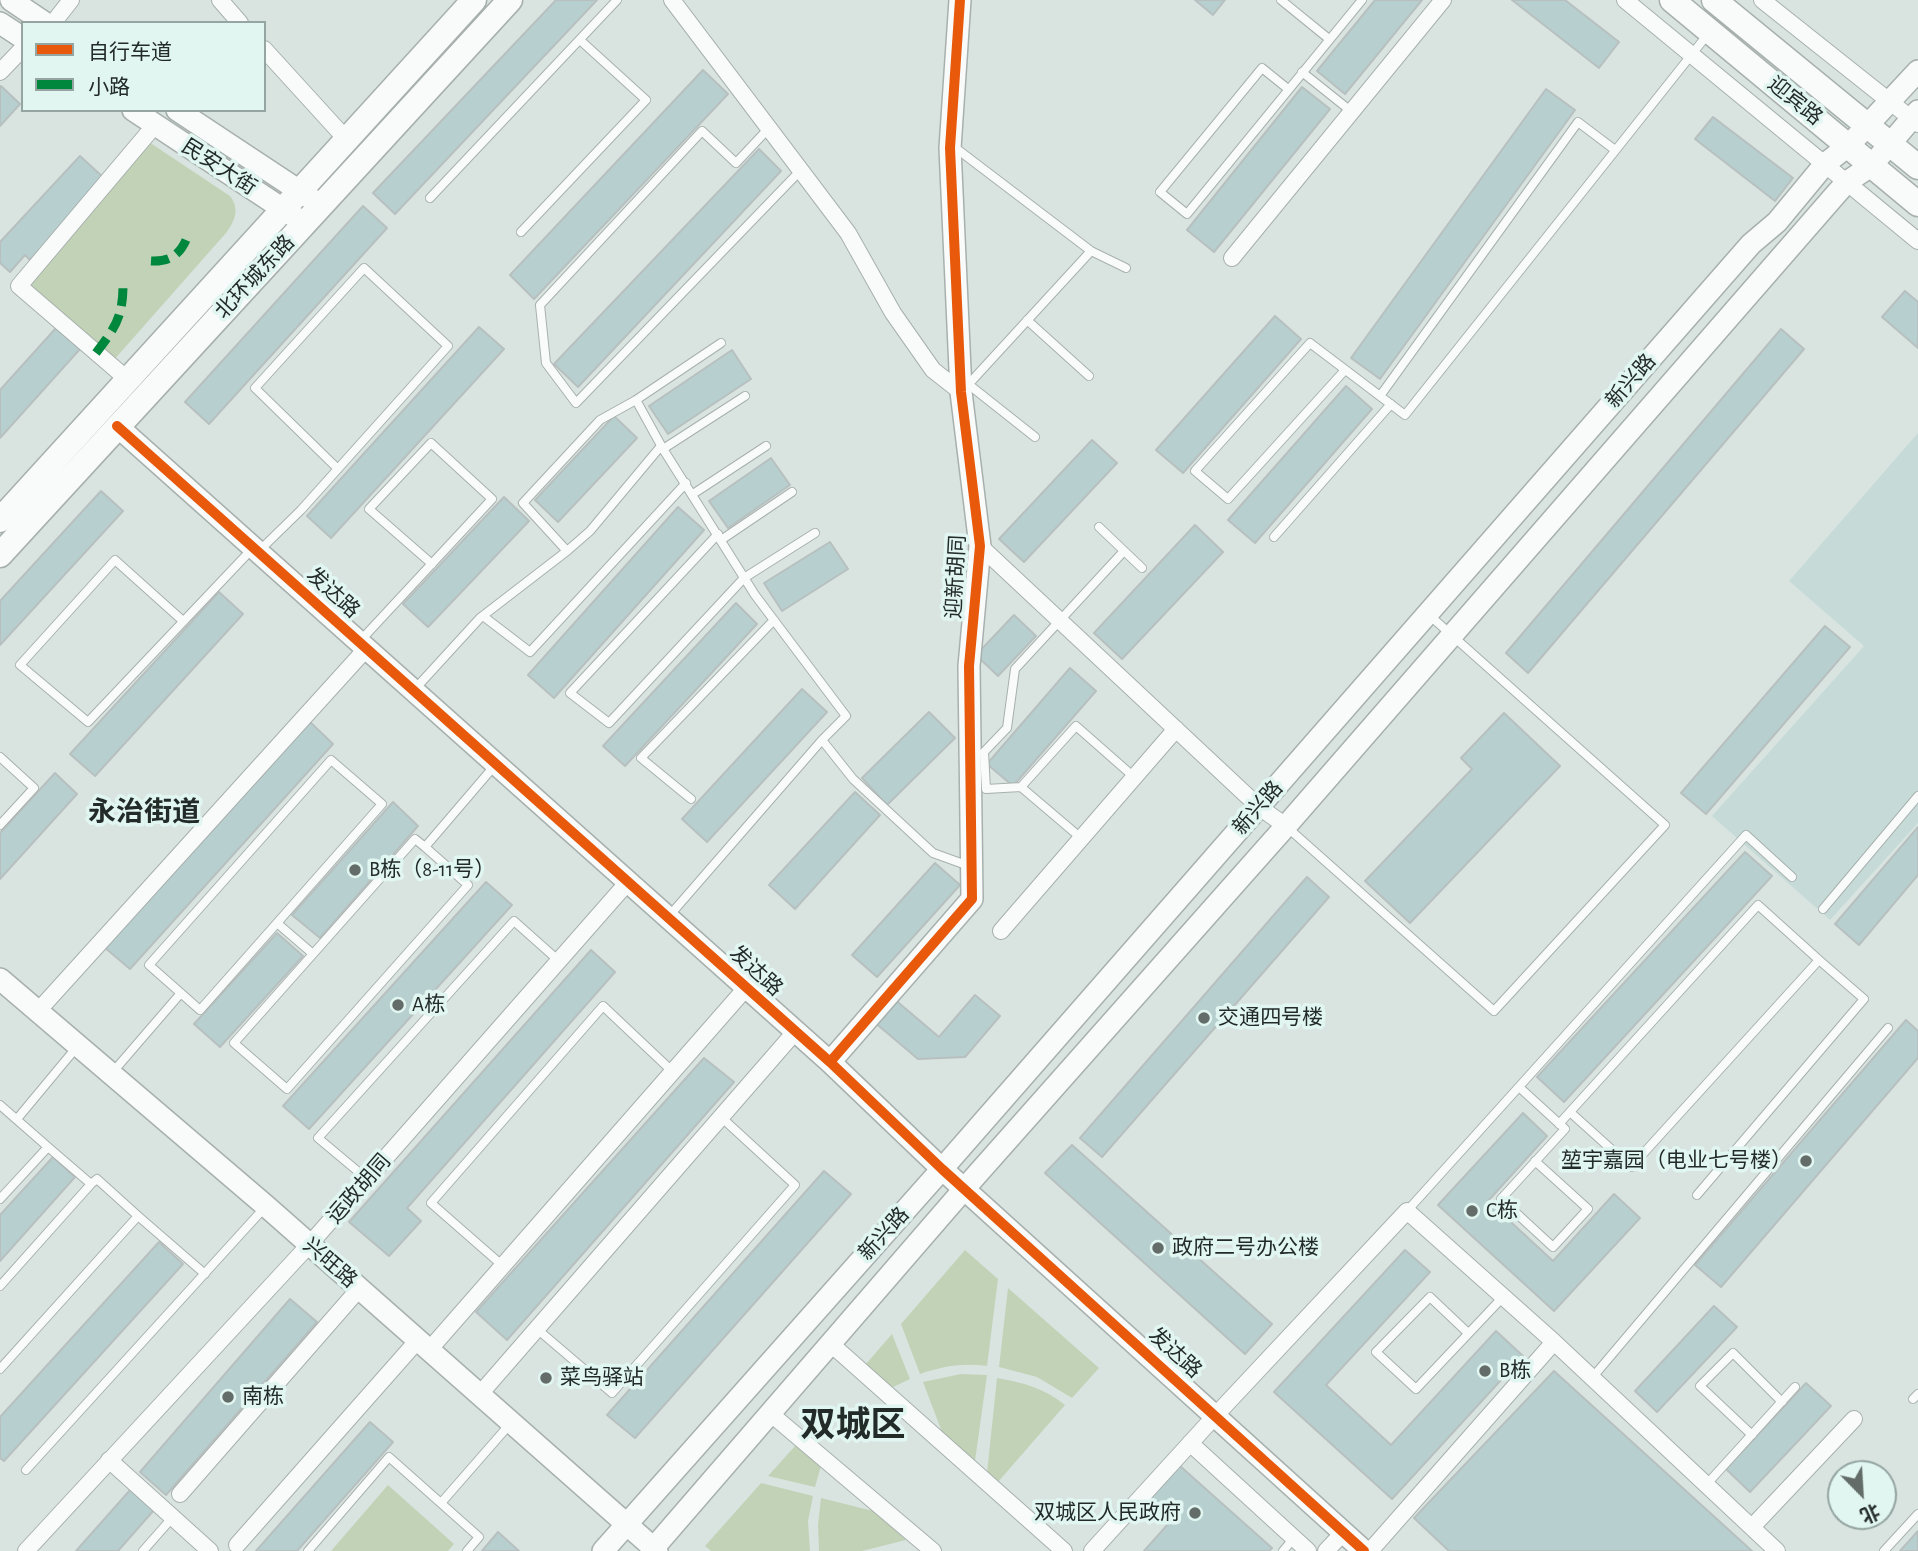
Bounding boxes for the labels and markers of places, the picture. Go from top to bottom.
place label: B栋（8-11号） [369,857,495,883]
marker: B栋（8-11号） [347,862,363,878]
place label: A栋 [412,992,445,1018]
marker: A栋 [390,997,406,1013]
place label: 交通四号楼 [1218,1005,1323,1031]
marker: 交通四号楼 [1196,1010,1212,1026]
place label: 堃宇嘉园（电业七号楼） [1561,1148,1792,1174]
marker: 堃宇嘉园（电业七号楼） [1798,1153,1814,1169]
place label: C栋 [1486,1198,1518,1224]
marker: C栋 [1464,1203,1480,1219]
place label: 政府二号办公楼 [1172,1235,1319,1261]
marker: 政府二号办公楼 [1150,1240,1166,1256]
place label: B栋 [1499,1358,1531,1384]
marker: B栋 [1477,1363,1493,1379]
place label: 菜鸟驿站 [560,1365,644,1391]
marker: 菜鸟驿站 [538,1370,554,1386]
place label: 南栋 [242,1384,284,1410]
marker: 南栋 [220,1389,236,1405]
place label: 双城区人民政府 [1034,1500,1181,1526]
marker: 双城区人民政府 [1187,1505,1203,1521]

